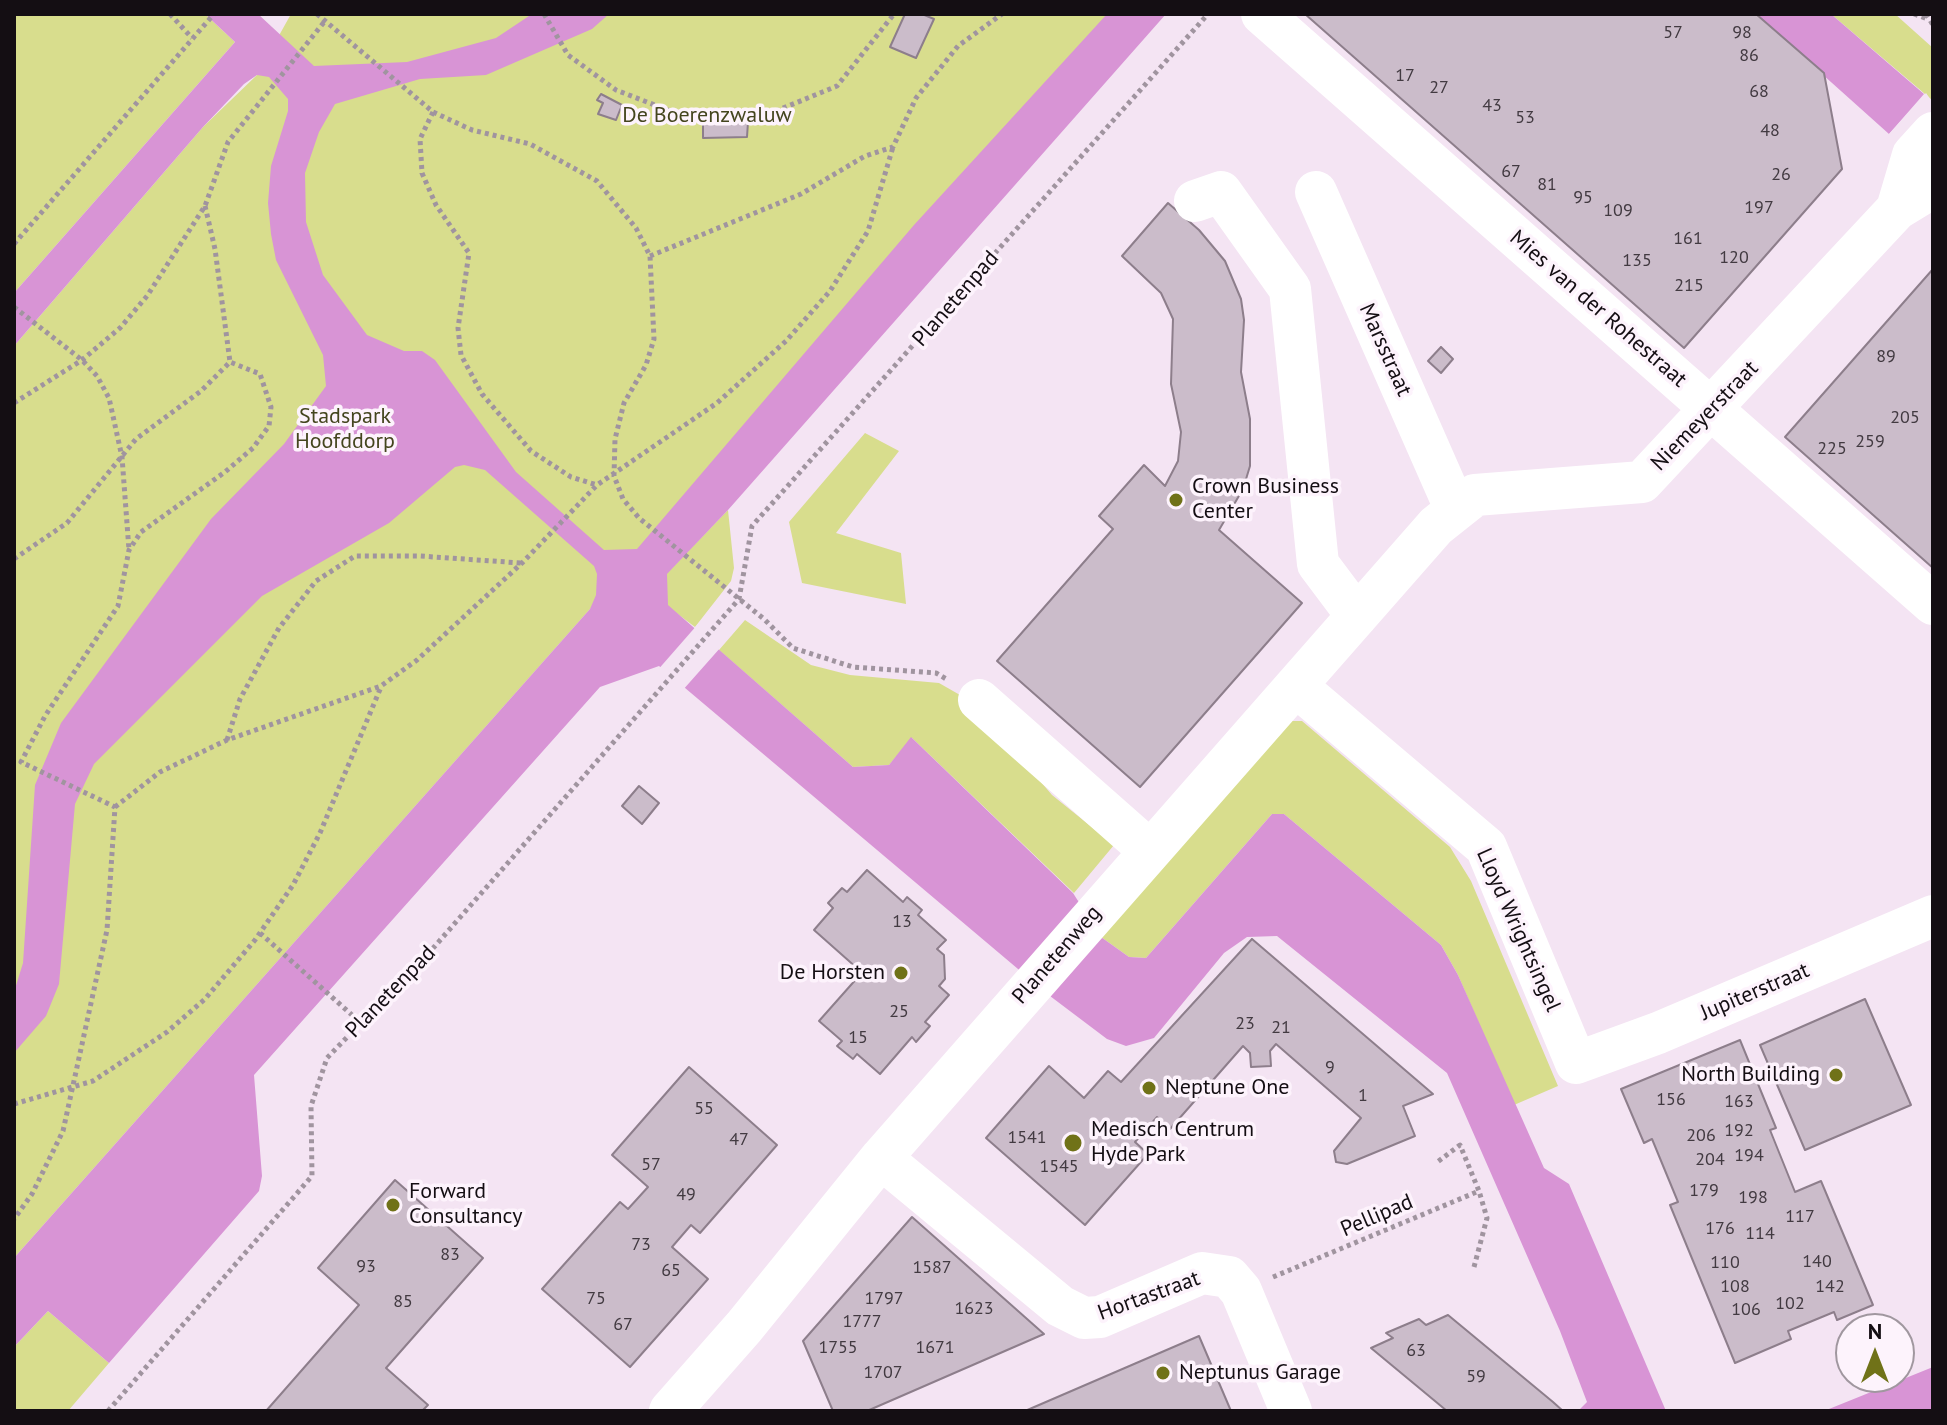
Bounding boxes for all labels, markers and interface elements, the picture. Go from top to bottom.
house number: 57 [1663,22,1683,44]
house number: 98 [1732,22,1752,44]
house number: 86 [1739,45,1759,67]
house number: 17 [1395,65,1415,87]
house number: 27 [1429,77,1449,99]
house number: 68 [1749,81,1769,103]
house number: 43 [1482,95,1502,117]
park label: De Boerenzwaluw [622,103,792,129]
house number: 53 [1515,107,1535,129]
house number: 48 [1760,120,1780,142]
house number: 67 [1501,161,1521,183]
house number: 26 [1771,164,1791,186]
house number: 81 [1537,174,1557,196]
house number: 95 [1573,187,1593,209]
house number: 197 [1744,197,1774,219]
house number: 109 [1603,200,1633,222]
street label: Mies van der Rohestraat [1504,225,1692,393]
house number: 161 [1673,228,1703,250]
street label: Planetenpad [907,246,1005,352]
house number: 120 [1719,247,1749,269]
house number: 135 [1622,250,1652,272]
house number: 215 [1674,275,1704,297]
street label: Marsstraat [1353,300,1417,400]
house number: 89 [1876,346,1896,368]
street label: Niemeyerstraat [1646,356,1764,476]
park label: Stadspark Hoofddorp [295,404,395,456]
house number: 205 [1890,407,1920,429]
house number: 259 [1855,431,1885,453]
house number: 225 [1817,438,1847,460]
place label: Crown Business Center [1192,474,1339,526]
marker: Crown Business Center [1167,491,1185,509]
street label: Lloyd Wrightsingel [1470,844,1566,1016]
street label: Planetenweg [1007,900,1107,1010]
house number: 13 [892,911,912,933]
street label: Planetenpad [341,940,441,1044]
street label: Jupiterstraat [1697,957,1813,1027]
place label: De Horsten [780,960,885,986]
marker: De Horsten [892,964,910,982]
house number: 25 [889,1001,909,1023]
house number: 23 [1235,1013,1255,1035]
house number: 21 [1271,1017,1291,1039]
house number: 15 [848,1027,868,1049]
house number: 9 [1325,1057,1335,1079]
place label: North Building [1681,1062,1820,1088]
marker: North Building [1827,1066,1845,1084]
place label: Neptune One [1165,1075,1290,1101]
marker: Neptune One [1140,1079,1158,1097]
house number: 1 [1358,1085,1368,1107]
house number: 156 [1656,1089,1686,1111]
house number: 163 [1724,1091,1754,1113]
house number: 55 [694,1098,714,1120]
place label: Medisch Centrum Hyde Park [1091,1117,1254,1168]
house number: 192 [1724,1120,1754,1142]
house number: 206 [1686,1125,1716,1147]
house number: 1541 [1007,1127,1047,1149]
house number: 47 [729,1129,749,1151]
marker: Medisch Centrum Hyde Park [1062,1132,1084,1154]
house number: 194 [1734,1145,1764,1167]
house number: 204 [1695,1149,1725,1171]
house number: 57 [641,1154,661,1176]
house number: 1545 [1039,1156,1079,1178]
place label: Forward Consultancy [409,1179,522,1230]
house number: 179 [1689,1180,1719,1202]
house number: 49 [676,1184,696,1206]
house number: 198 [1738,1187,1768,1209]
street label: Pellipad [1337,1189,1417,1243]
marker: Forward Consultancy [384,1196,402,1214]
house number: 117 [1785,1206,1815,1228]
house number: 176 [1705,1218,1735,1240]
house number: 114 [1745,1223,1775,1245]
house number: 73 [631,1234,651,1256]
house number: 83 [440,1244,460,1266]
house number: 140 [1802,1251,1832,1273]
house number: 110 [1710,1252,1740,1274]
house number: 93 [356,1256,376,1278]
house number: 1587 [912,1257,952,1279]
house number: 65 [661,1260,681,1282]
street label: Hortastraat [1094,1265,1204,1327]
house number: 108 [1720,1276,1750,1298]
house number: 142 [1815,1276,1845,1298]
house number: 75 [586,1288,606,1310]
house number: 1797 [864,1288,904,1310]
house number: 85 [393,1291,413,1313]
house number: 102 [1775,1293,1805,1315]
house number: 1623 [954,1298,994,1320]
house number: 106 [1731,1299,1761,1321]
house number: 1777 [842,1311,882,1333]
north arrow [1835,1313,1915,1393]
house number: 67 [613,1314,633,1336]
text: N [1868,1317,1882,1345]
house number: 1755 [818,1337,858,1359]
house number: 1671 [915,1337,955,1359]
house number: 63 [1406,1340,1426,1362]
place label: Neptunus Garage [1179,1360,1341,1386]
house number: 1707 [863,1362,903,1384]
marker: Neptunus Garage [1154,1364,1172,1382]
house number: 59 [1466,1366,1486,1388]

